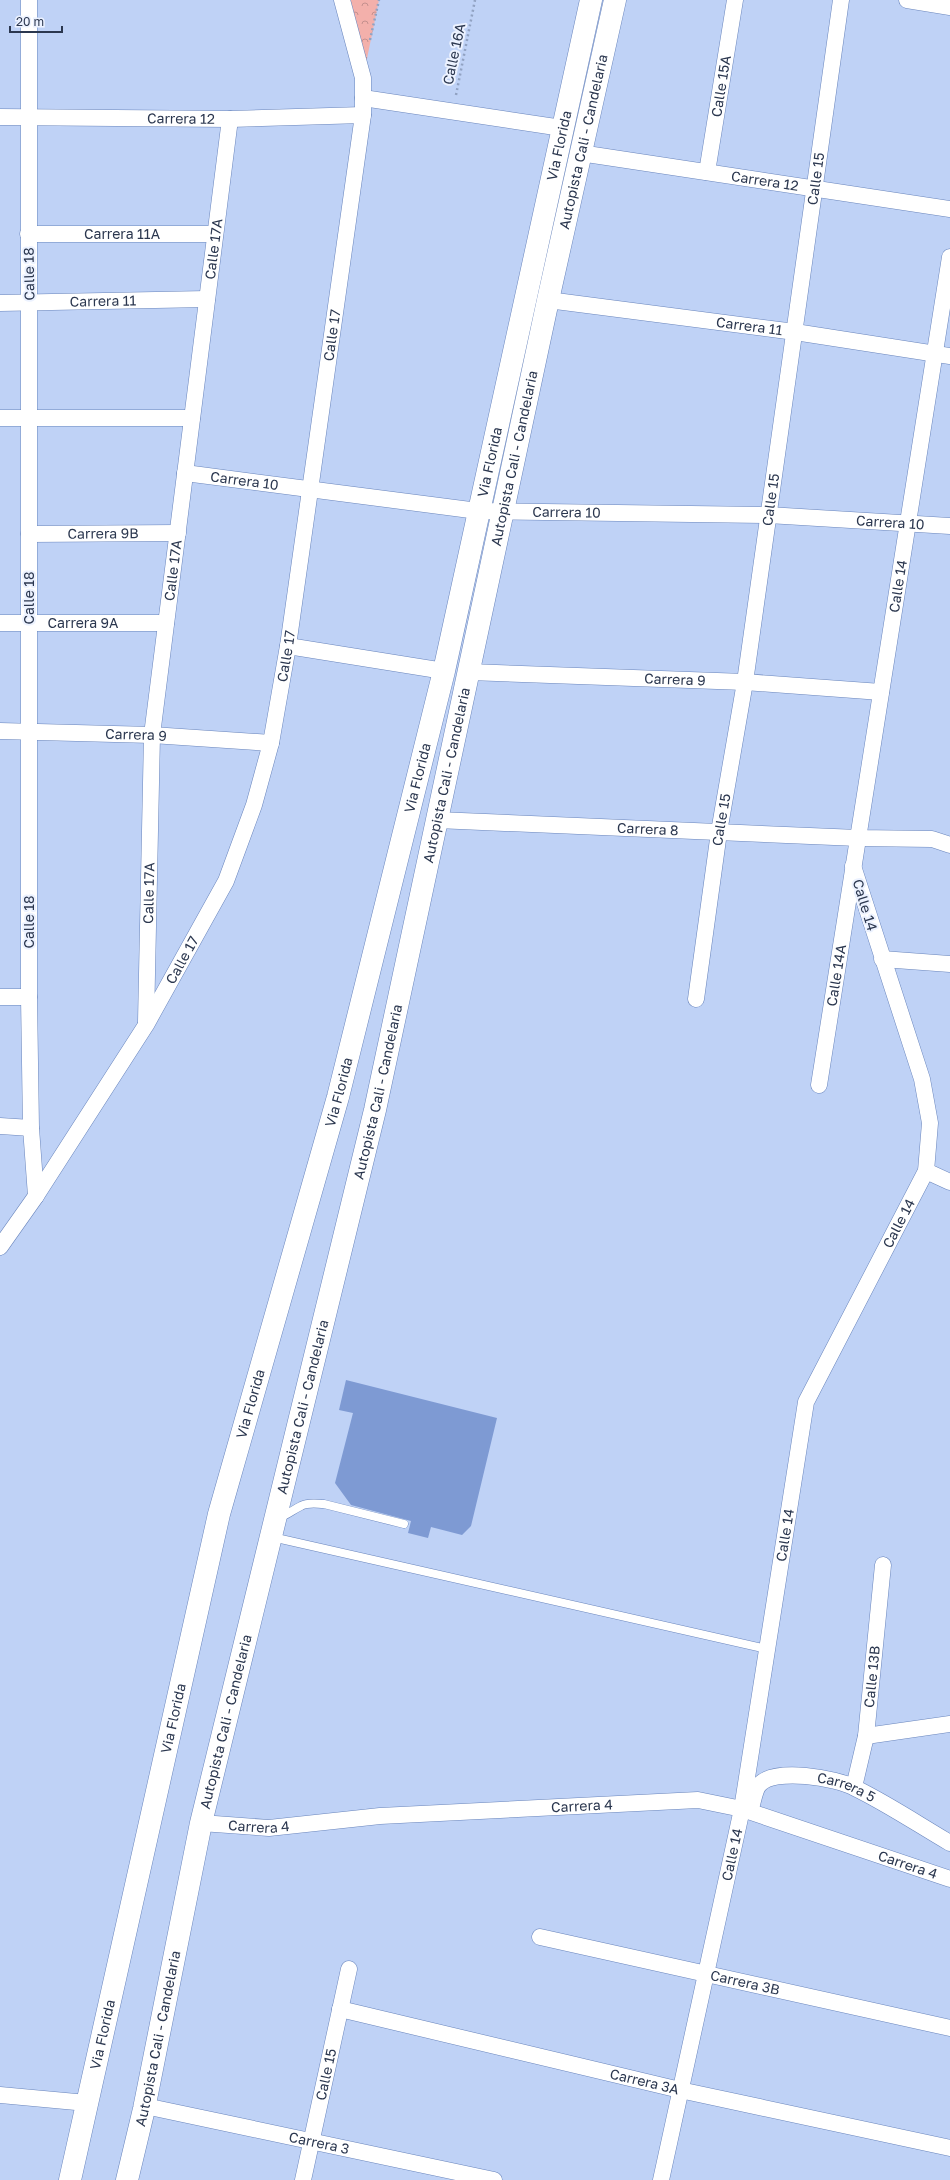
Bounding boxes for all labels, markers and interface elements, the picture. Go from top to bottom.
scale bar [10,8,62,34]
text: 20 m [16,14,44,29]
street label: Calle 16A [439,21,468,86]
street label: Autopista Cali - Candelaria [555,52,611,231]
street label: Calle 15A [707,53,734,118]
street label: Carrera 12 [147,109,215,127]
street label: Via Florida [543,109,575,182]
street label: Calle 15 [803,151,827,206]
street label: Carrera 12 [730,167,800,194]
street label: Calle 17A [201,217,225,280]
street label: Carrera 11A [84,225,161,242]
street label: Calle 18 [20,247,37,301]
street label: Carrera 11 [69,291,137,310]
street label: Calle 17 [319,308,343,362]
street label: Carrera 11 [715,313,784,338]
street label: Autopista Cali - Candelaria [487,369,541,547]
street label: Via Florida [473,425,505,499]
street label: Carrera 10 [209,467,280,493]
street label: Calle 15 [758,472,782,527]
street label: Carrera 10 [532,503,601,521]
street label: Carrera 10 [856,511,925,532]
street label: Carrera 9B [67,524,139,542]
street label: Calle 17A [160,538,185,602]
street label: Calle 14 [885,558,910,614]
street label: Calle 18 [20,571,37,625]
street label: Carrera 9A [48,614,119,631]
street label: Calle 17 [273,629,298,683]
street label: Carrera 9 [644,669,706,689]
street label: Autopista Cali - Candelaria [419,686,473,864]
street label: Carrera 9 [105,725,167,744]
street label: Via Florida [400,741,434,814]
street label: Calle 15 [708,792,734,847]
street label: Carrera 8 [617,819,679,838]
street label: Calle 17A [139,861,157,924]
street label: Calle 14 [850,877,881,933]
street label: Calle 18 [20,895,37,949]
street label: Calle 17 [162,933,202,987]
street label: Calle 14A [823,942,849,1008]
street label: Autopista Cali - Candelaria [349,1003,405,1181]
street label: Via Florida [321,1055,356,1129]
street label: Calle 14 [879,1196,918,1251]
street label: Autopista Cali - Candelaria [273,1318,332,1496]
street label: Via Florida [232,1367,268,1440]
street label: Calle 14 [772,1507,797,1563]
street label: Autopista Cali - Candelaria [196,1633,255,1810]
street label: Calle 13B [860,1645,883,1708]
street label: Via Florida [157,1682,189,1755]
street label: Carrera 5 [816,1768,879,1805]
street label: Carrera 4 [551,1795,613,1815]
street label: Carrera 4 [228,1816,290,1836]
street label: Calle 14 [718,1827,746,1882]
street label: Carrera 4 [876,1846,940,1882]
street label: Autopista Cali - Candelaria [131,1949,183,2128]
street label: Carrera 3B [709,1966,781,1998]
street label: Via Florida [86,1998,118,2071]
street label: Calle 15 [312,2047,339,2102]
street label: Carrera 3A [608,2065,682,2098]
street label: Carrera 3 [287,2128,351,2157]

